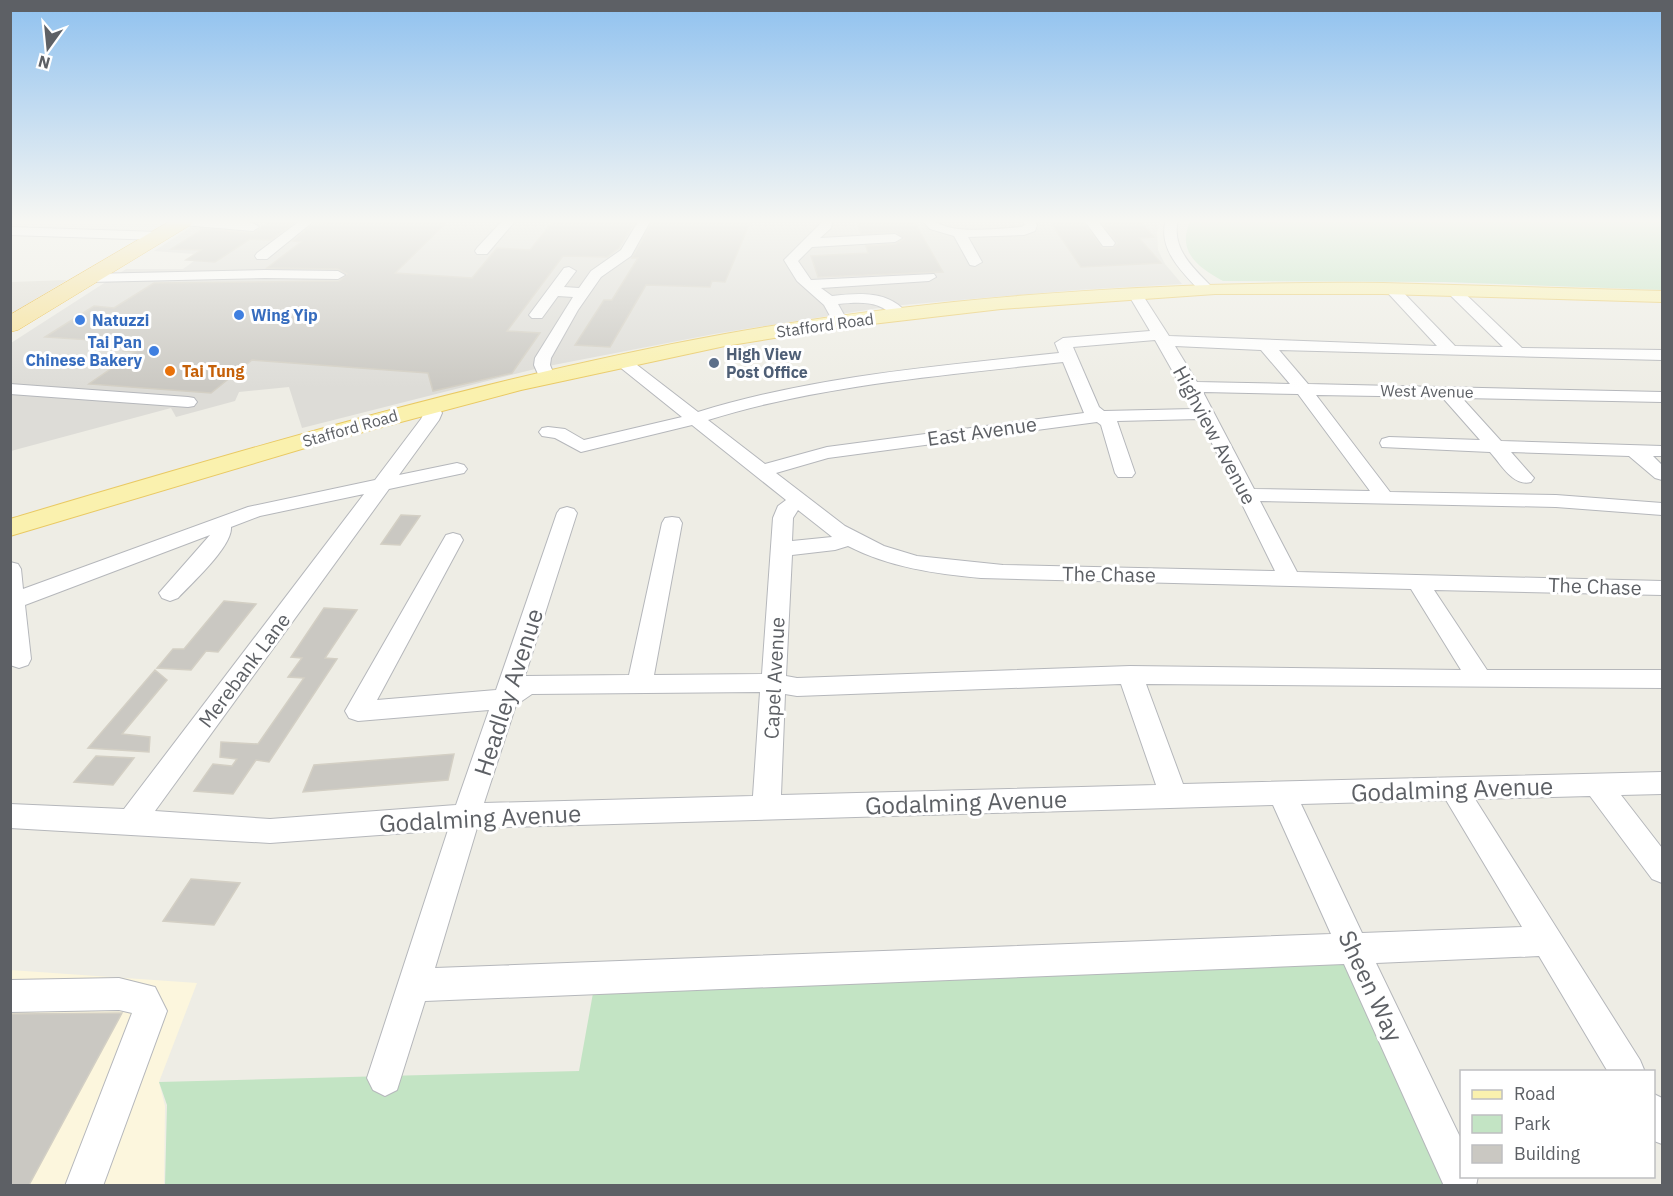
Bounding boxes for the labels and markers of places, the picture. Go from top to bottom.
place label: Wing Yip [251,305,318,325]
marker: Wing Yip [232,308,246,322]
place label: Natuzzi [92,310,149,330]
marker: Natuzzi [73,313,87,327]
place label: Tai Pan Chinese Bakery [25,332,142,370]
marker: Tai Pan Chinese Bakery [147,344,161,358]
place label: High View Post Office [726,344,808,382]
marker: High View Post Office [707,356,721,370]
place label: Tai Tung [182,361,244,381]
marker: Tai Tung [163,364,177,378]

